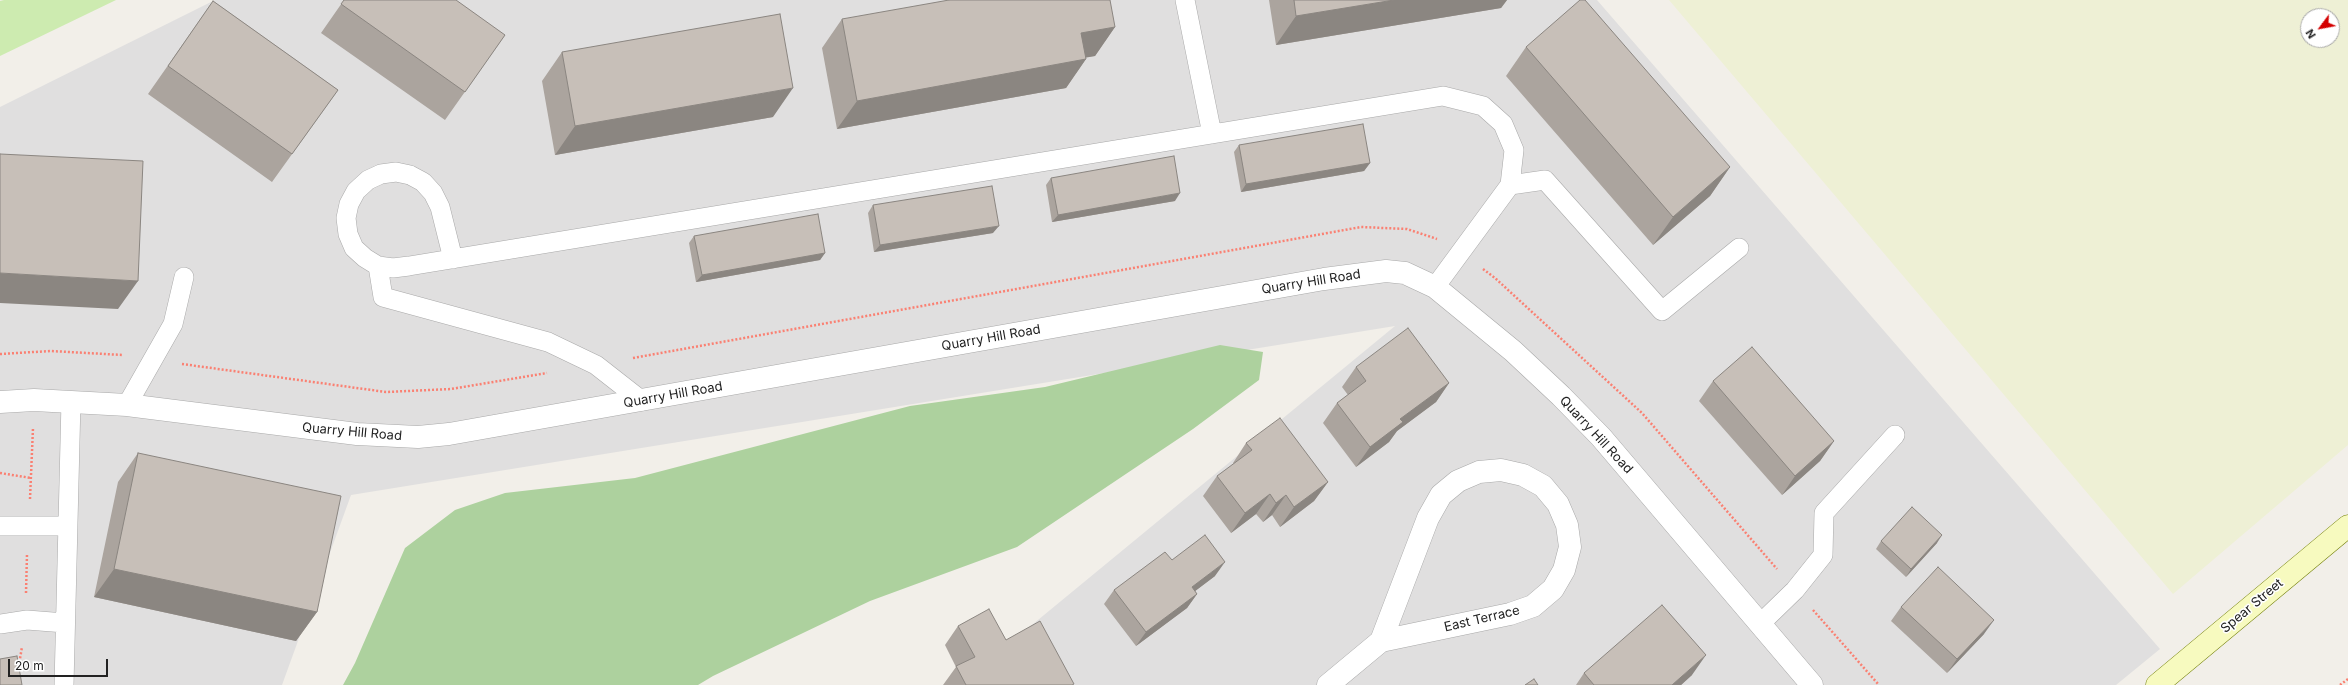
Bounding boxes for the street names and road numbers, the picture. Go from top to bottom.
street label: Quarry Hill Road [1260,266,1362,298]
street label: Quarry Hill Road [940,322,1042,354]
street label: Quarry Hill Road [622,379,724,411]
street label: Quarry Hill Road [1556,393,1636,477]
street label: Quarry Hill Road [301,420,403,444]
street label: Spear Street [2218,575,2286,637]
street label: East Terrace [1443,603,1521,635]

